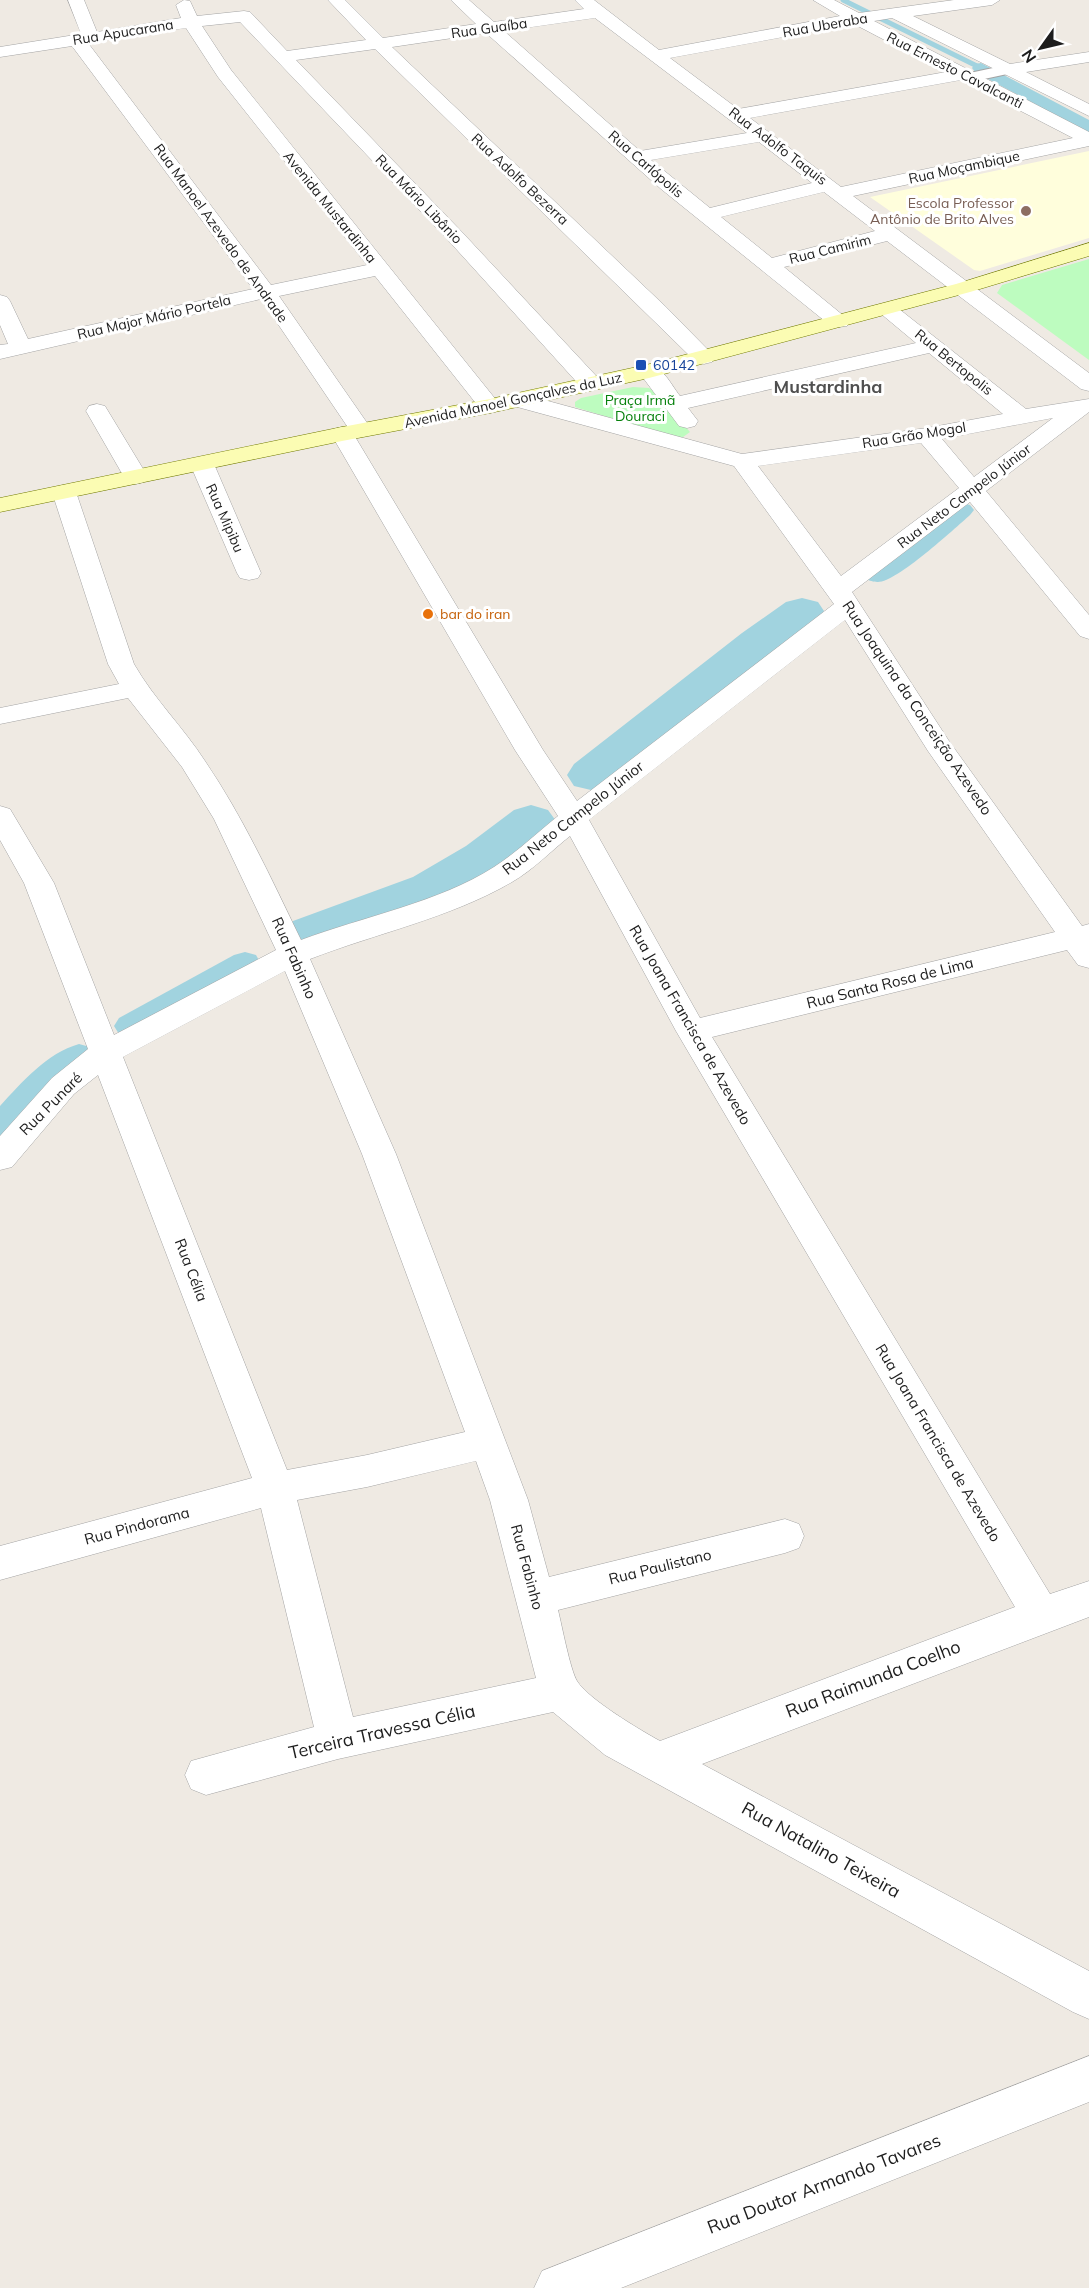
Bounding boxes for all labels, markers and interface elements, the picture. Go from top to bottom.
street label: Rua Uberaba [781,9,869,41]
street label: Rua Guaíba [450,14,528,42]
street label: Rua Apucarana [71,15,175,49]
north arrow [1011,18,1071,78]
street label: Rua Ernesto Cavalcanti [884,28,1026,112]
text: N [1017,46,1040,67]
street label: Rua Adolfo Taquis [725,103,831,189]
street label: Rua Carlópolis [605,126,687,202]
street label: Rua Adolfo Bezerra [468,129,572,229]
street label: Rua Manoel Azevedo de Andrade [150,140,292,326]
street label: Rua Moçambique [907,146,1021,188]
street label: Avenida Mustardinha [279,147,381,267]
street label: Rua Mário Libânio [372,150,466,248]
place label: Escola Professor Antônio de Brito Alves [870,194,1015,228]
marker: Escola Professor Antônio de Brito Alves [1019,204,1033,218]
street label: Rua Camirim [787,230,873,268]
street label: Rua Major Mário Portela [75,291,233,343]
street label: Rua Bertopolis [911,325,997,399]
place label: 60142 [653,356,695,374]
marker: 60142 [634,358,648,372]
street label: Avenida Manoel Gonçalves da Luz [403,368,623,432]
district label: Mustardinha [774,375,882,398]
park label: Praça Irmã Douraci [605,391,675,425]
street label: Rua Grão Mogol [861,418,967,452]
street label: Rua Neto Campelo Júnior [894,439,1035,552]
street label: Rua Mipibu [202,481,248,555]
street label: Rua Joaquina da Conceição Azevedo [838,597,996,819]
place label: bar do iran [440,605,511,623]
marker: bar do iran [421,607,435,621]
street label: Rua Neto Campelo Júnior [498,756,648,879]
street label: Rua Fabinho [268,914,321,1002]
street label: Rua Joana Francisca de Azevedo [625,921,756,1128]
street label: Rua Santa Rosa de Lima [804,953,975,1012]
street label: Rua Punaré [15,1068,86,1139]
street label: Rua Célia [171,1236,212,1304]
street label: Rua Joana Francisca de Azevedo [872,1340,1005,1545]
street label: Rua Pindorama [82,1502,192,1549]
street label: Rua Fabinho [507,1522,548,1612]
street label: Rua Paulistano [607,1545,713,1588]
street label: Rua Raimunda Coelho [782,1635,964,1723]
street label: Terceira Travessa Célia [286,1699,477,1764]
street label: Rua Natalino Teixeira [738,1796,905,1903]
street label: Rua Doutor Armando Tavares [704,2128,944,2239]

